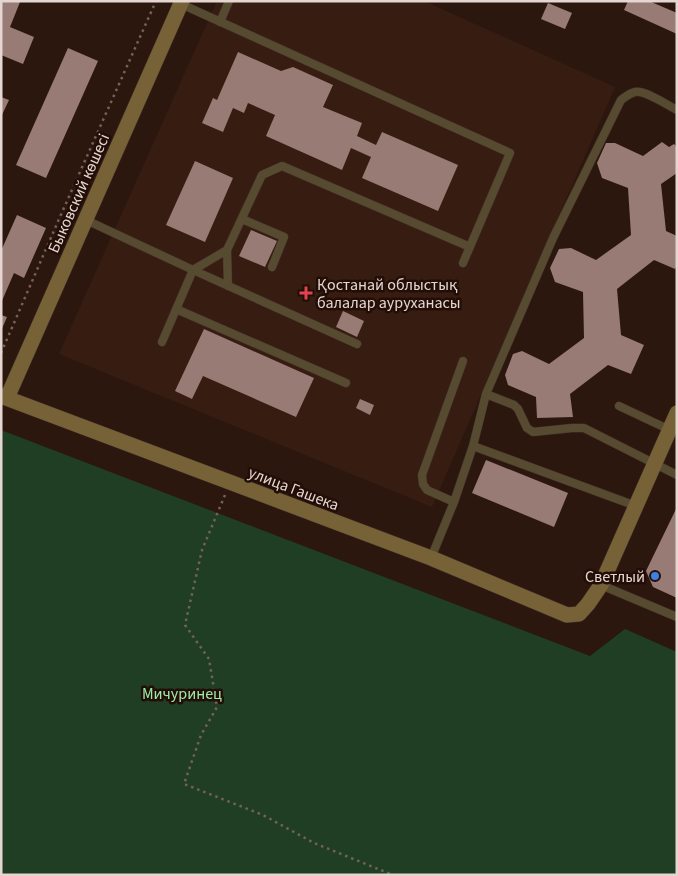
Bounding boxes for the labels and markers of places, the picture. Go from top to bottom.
place label: Қостанай облыстық балалар ауруханасы [317,274,461,314]
marker: Қостанай облыстық балалар ауруханасы [299,286,313,300]
place label: Светлый [585,566,645,588]
marker: Светлый [649,570,661,582]

